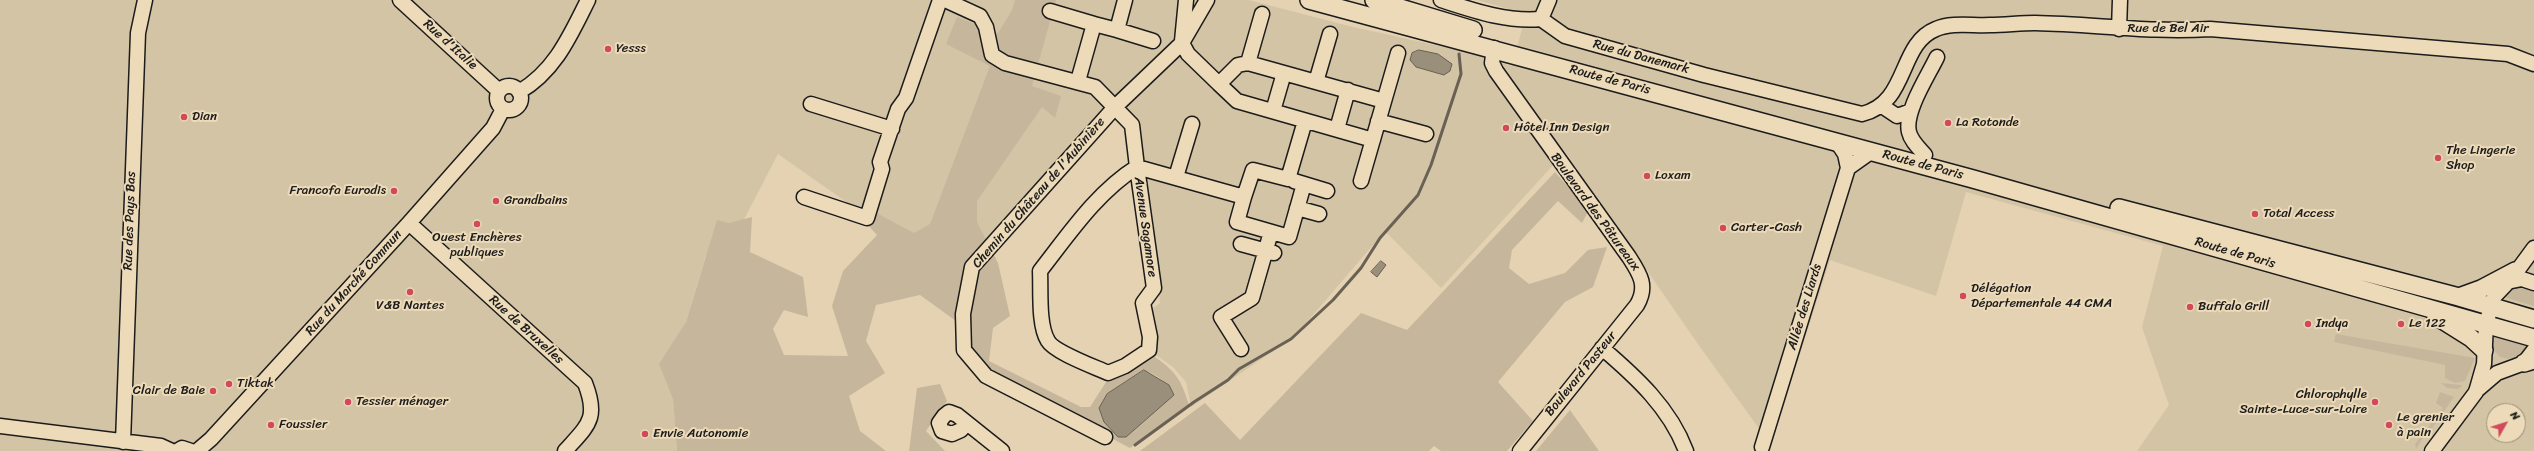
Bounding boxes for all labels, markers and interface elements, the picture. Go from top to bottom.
street label: Rue d'Italie [420,17,480,73]
street label: Rue de Bel Air [2127,21,2209,37]
street label: Rue du Danemark [1591,37,1691,77]
place label: Yesss [616,41,646,57]
marker: Yesss [603,44,613,54]
street label: Route de Paris [1568,62,1652,98]
place label: Dian [192,109,217,125]
marker: Dian [179,112,189,122]
street label: Chemin du Château de l'Aubinière [969,115,1109,271]
place label: La Rotonde [1956,115,2019,131]
marker: La Rotonde [1943,118,1953,128]
place label: Hôtel Inn Design [1514,120,1609,136]
marker: Hôtel Inn Design [1501,123,1511,133]
place label: The Lingerie Shop [2446,143,2516,174]
street label: Route de Paris [1881,147,1965,183]
street label: Boulevard des Pâtureaux [1547,150,1643,274]
marker: The Lingerie Shop [2433,153,2443,163]
place label: Loxam [1655,168,1691,184]
street label: Rue des Pays Bas [120,171,140,271]
marker: Loxam [1642,171,1652,181]
street label: Avenue Sagamore [1130,176,1160,278]
place label: Francofa Eurodis [289,183,386,199]
marker: Francofa Eurodis [389,186,399,196]
place label: Grandbains [504,193,567,209]
marker: Grandbains [491,196,501,206]
place label: Total Access [2263,206,2334,222]
marker: Total Access [2250,209,2260,219]
marker: Ouest Enchères publiques [472,219,482,229]
place label: Carter-Cash [1731,220,1802,236]
marker: Carter-Cash [1718,223,1728,233]
street label: Rue du Marché Commun [302,227,406,339]
place label: Ouest Enchères publiques [432,230,522,261]
street label: Route de Paris [2193,234,2277,272]
street label: Allée des Liards [1785,262,1825,352]
place label: Délégation Départementale 44 CMA [1971,281,2112,312]
marker: V&B Nantes [405,287,415,297]
marker: Délégation Départementale 44 CMA [1958,291,1968,301]
street label: Rue de Bruxelles [485,292,567,368]
place label: V&B Nantes [376,298,444,314]
place label: Buffalo Grill [2198,299,2269,315]
marker: Buffalo Grill [2185,302,2195,312]
place label: Indya [2316,316,2348,332]
place label: Le 122 [2409,316,2446,332]
marker: Indya [2303,319,2313,329]
marker: Le 122 [2396,319,2406,329]
street label: Boulevard Pasteur [1542,328,1620,420]
place label: Tiktak [237,376,274,392]
marker: Tiktak [224,379,234,389]
place label: Clair de Baie [133,383,205,399]
marker: Clair de Baie [208,386,218,396]
place label: Chlorophylle Sainte-Luce-sur-Loire [2239,387,2367,418]
place label: Tessier ménager [356,394,448,410]
marker: Tessier ménager [343,397,353,407]
marker: Chlorophylle Sainte-Luce-sur-Loire [2370,397,2380,407]
north arrow [2486,403,2526,443]
text: N [2505,407,2525,425]
place label: Le grenier à pain [2397,410,2454,441]
place label: Foussier [279,417,327,433]
marker: Foussier [266,420,276,430]
marker: Le grenier à pain [2384,420,2394,430]
place label: Envie Autonomie [653,426,748,442]
marker: Envie Autonomie [640,429,650,439]

